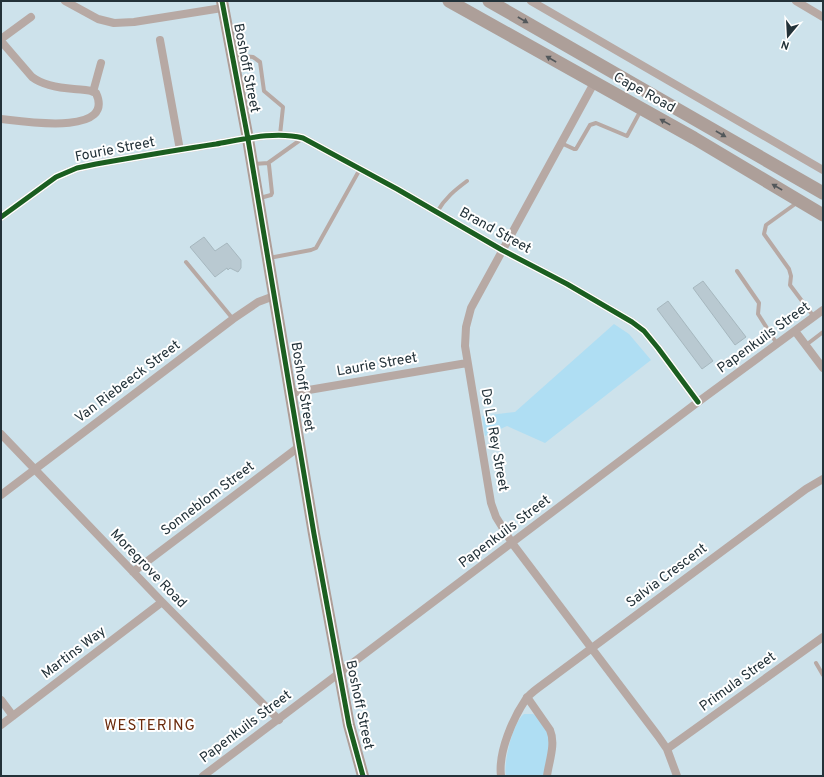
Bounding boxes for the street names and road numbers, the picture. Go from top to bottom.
street label: Boshoff Street [229,22,263,114]
street label: Cape Road [610,69,678,117]
street label: Fourie Street [74,134,156,166]
street label: Brand Street [456,204,534,258]
street label: Papenkuils Street [714,299,814,377]
street label: Van Riebeeck Street [72,337,184,427]
street label: Boshoff Street [287,341,317,433]
street label: Laurie Street [335,350,419,380]
street label: De La Rey Street [477,387,511,493]
street label: Sonneblom Street [158,458,258,540]
street label: Papenkuils Street [456,492,554,572]
street label: Moregrove Road [106,526,190,612]
street label: Salvia Crescent [623,540,711,612]
street label: Martins Way [38,623,110,683]
street label: Primula Street [696,649,780,715]
street label: Boshoff Street [341,659,377,751]
street label: Papenkuils Street [197,687,295,767]

